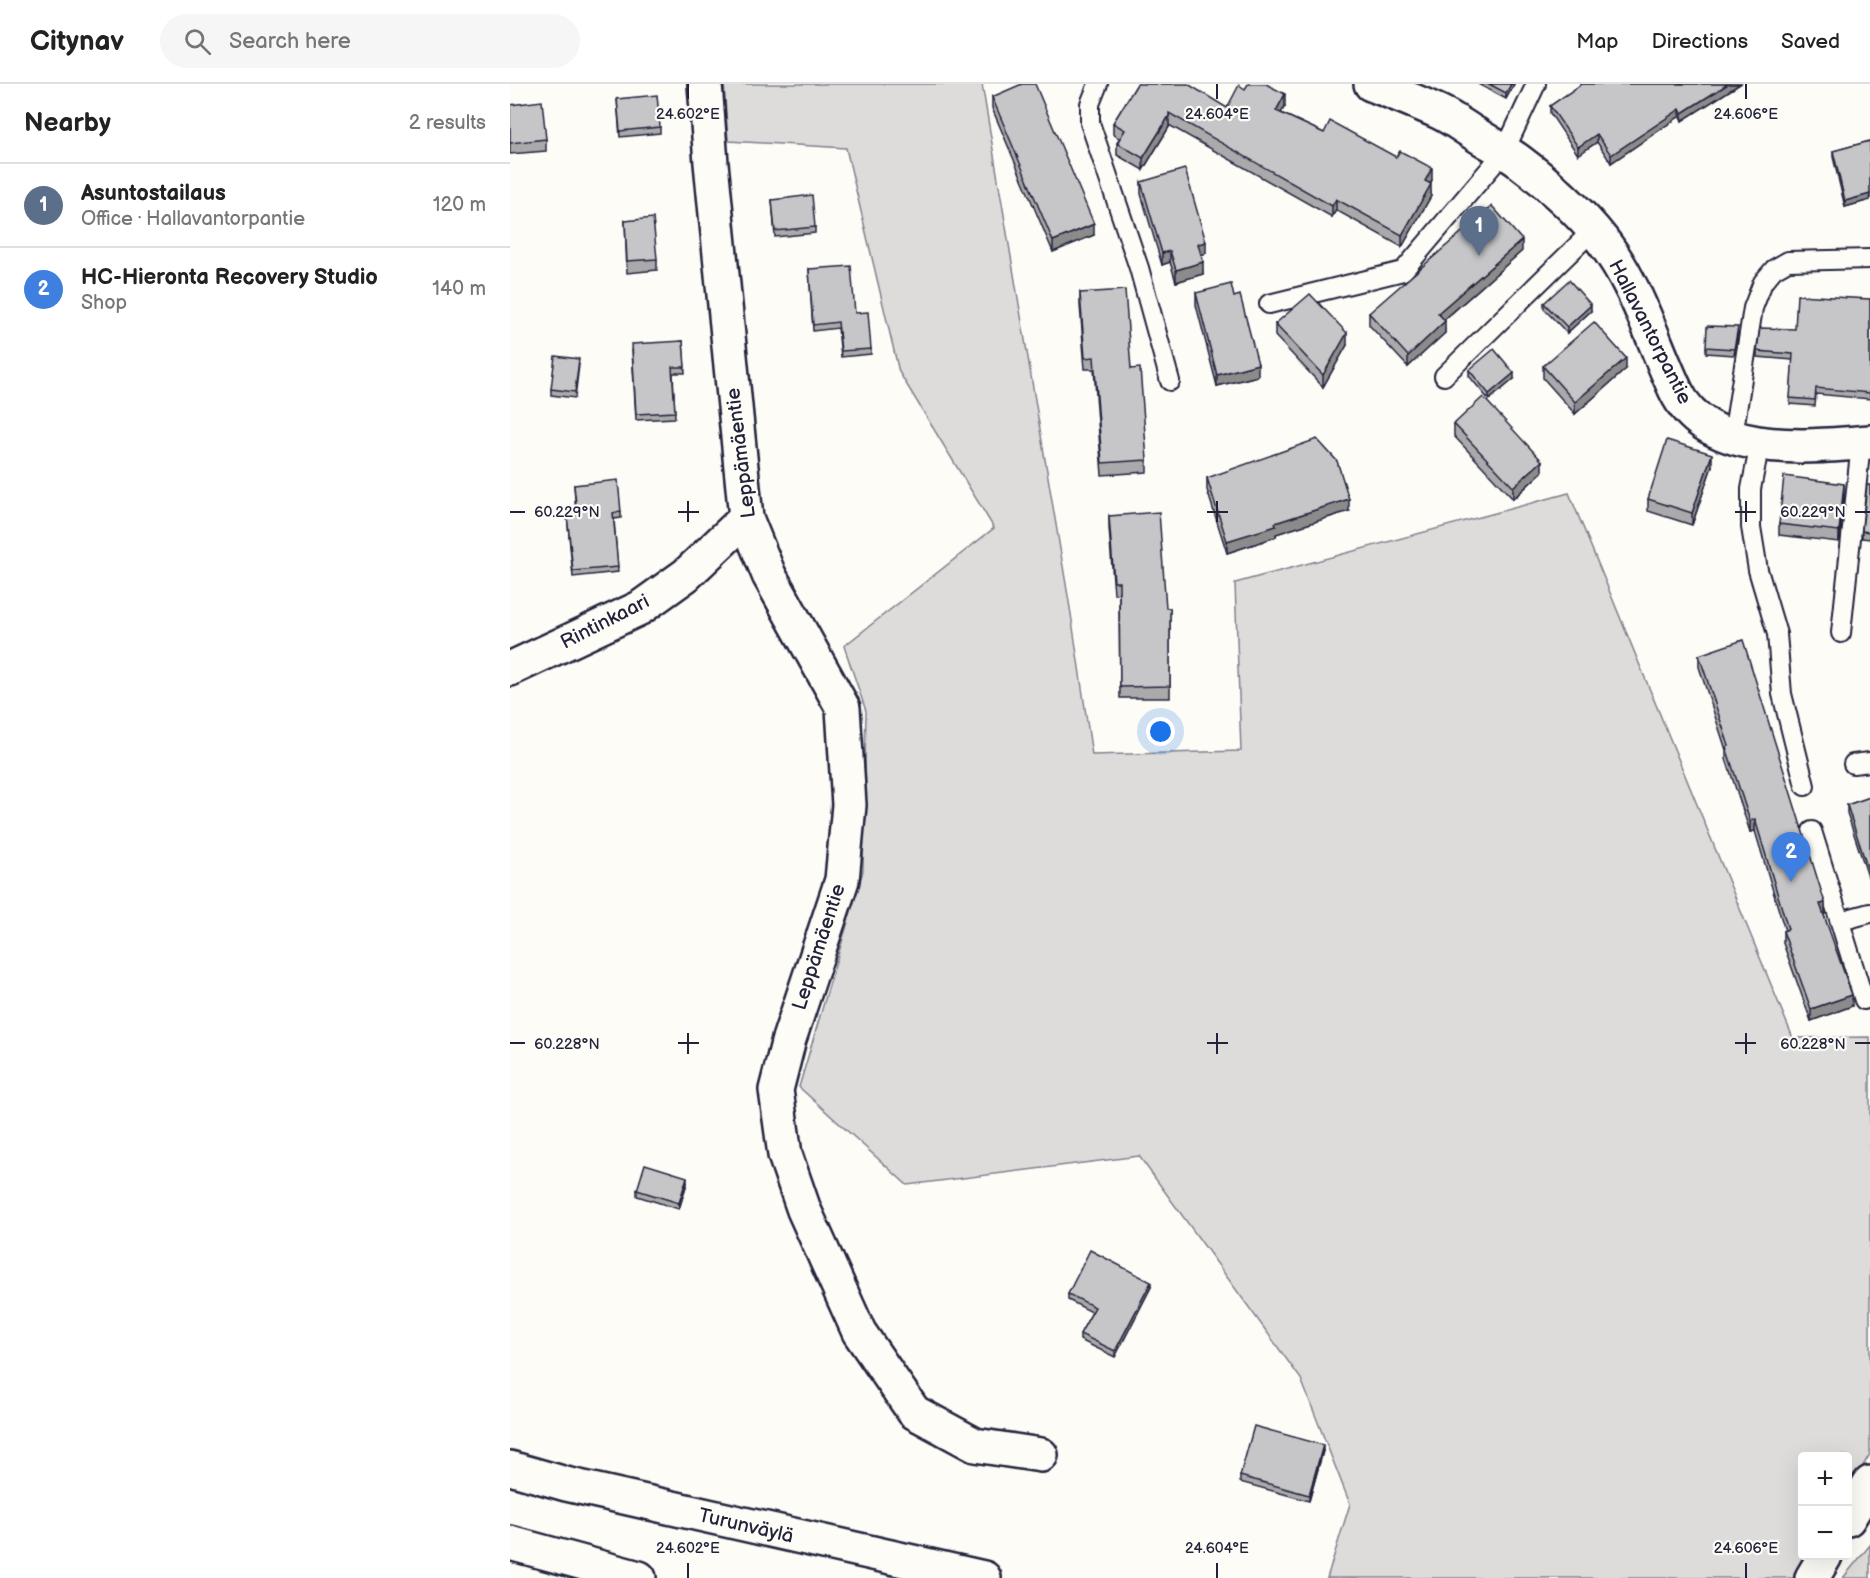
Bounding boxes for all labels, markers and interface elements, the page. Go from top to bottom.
search box [160,14,580,68]
text: Citynav [30,25,124,58]
icon: search [181,25,214,58]
text: Search here [229,28,351,55]
text: Map [1576,29,1619,54]
text: Directions [1652,29,1748,54]
text: Saved [1781,29,1840,54]
text: 24.602°E [656,105,720,124]
text: 24.604°E [1185,105,1249,124]
text: 24.606°E [1714,105,1778,124]
text: Nearby [24,108,111,139]
text: 2 results [409,111,486,135]
text: Asuntostailaus [81,180,226,207]
text: 1 [39,193,48,217]
text: 120 m [433,193,486,217]
pin: 1 [1460,206,1498,256]
text: Office · Hallavantorpantie [81,207,305,231]
street label: Hallavantorpantie [1603,256,1697,408]
text: HC-Hieronta Recovery Studio [81,264,378,291]
text: 2 [38,277,49,301]
text: 140 m [432,277,486,301]
text: Shop [81,291,127,315]
street label: Leppämäentie [721,386,761,519]
text: 60.229°N [534,503,600,522]
text: 60.229°N [1780,503,1846,522]
street label: Rintinkaari [557,589,653,655]
your location [1146,717,1175,746]
pin: 2 [1772,832,1810,882]
street label: Leppämäentie [787,881,851,1013]
text: 60.228°N [534,1035,600,1054]
text: 60.228°N [1780,1035,1846,1054]
map controls [1798,1452,1852,1560]
button: + [1798,1452,1852,1506]
street label: Turunväylä [696,1503,796,1549]
button: − [1798,1506,1852,1560]
text: 24.602°E [656,1539,720,1558]
text: 24.604°E [1185,1539,1249,1558]
text: 24.606°E [1714,1539,1778,1558]

